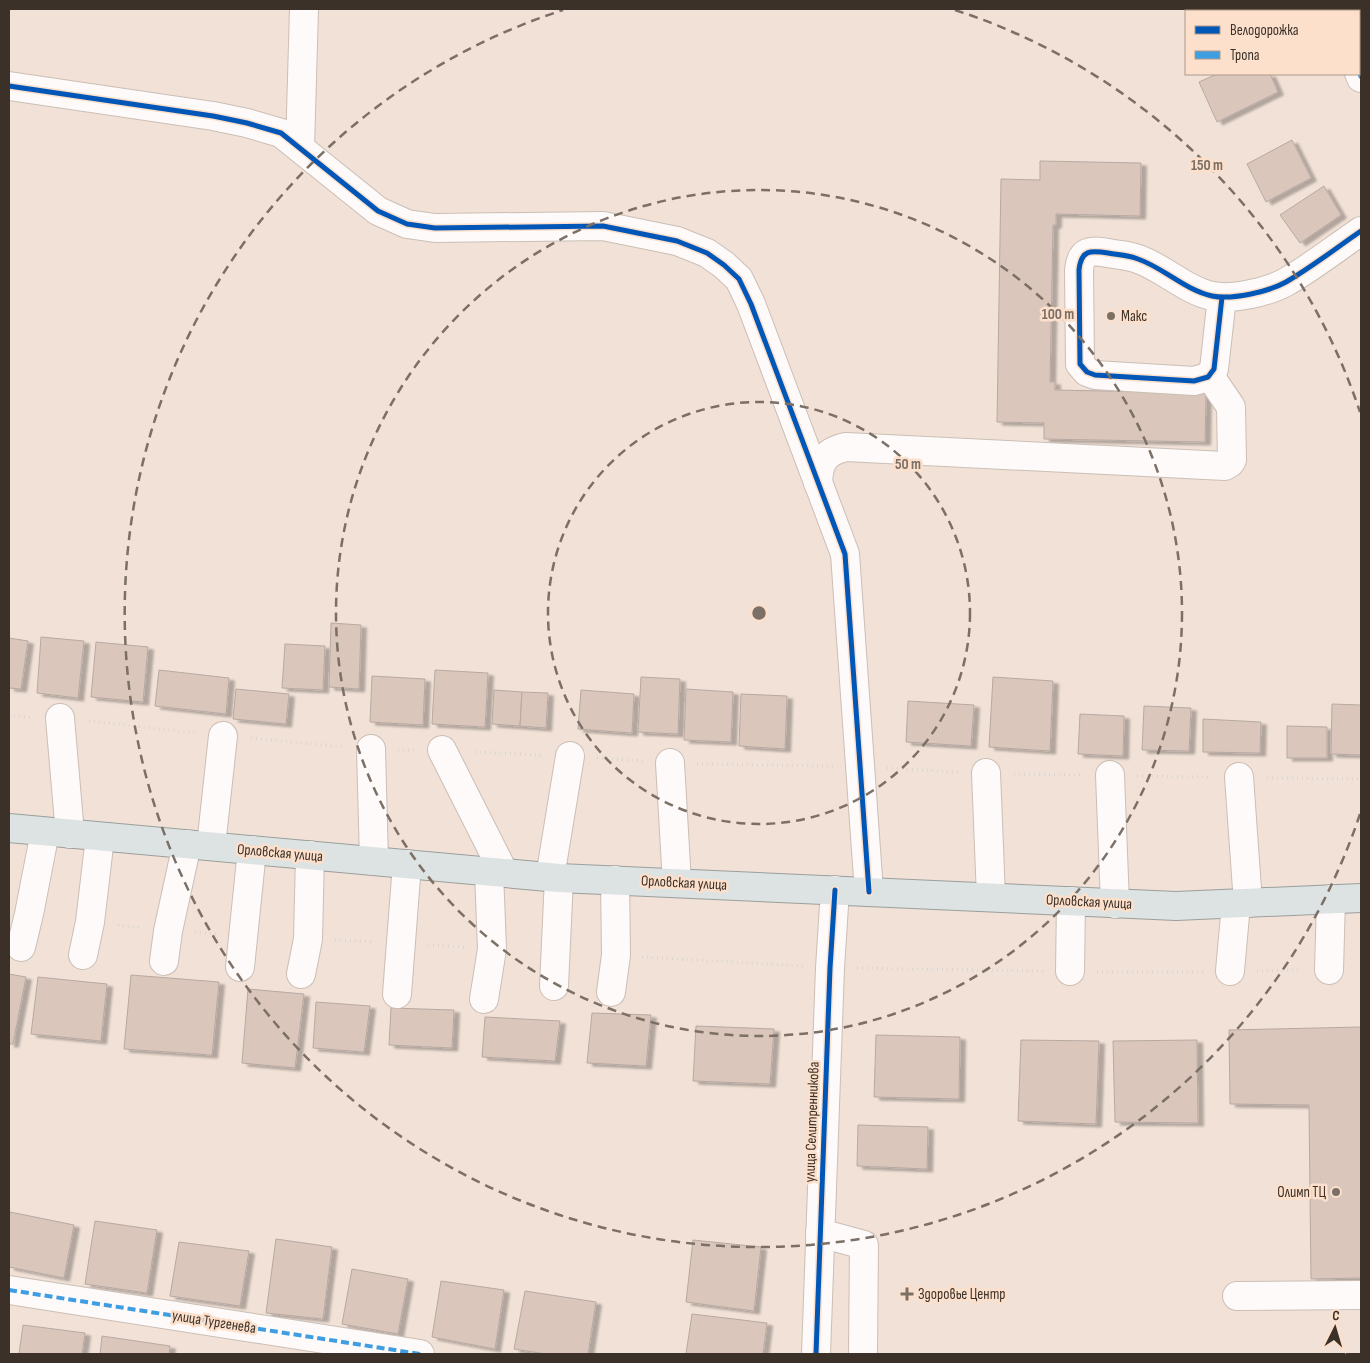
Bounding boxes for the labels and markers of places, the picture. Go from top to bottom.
place label: Макс [1121,307,1147,326]
marker: Макс [1105,310,1117,322]
centre of rings [750,604,768,622]
place label: Олимп ТЦ [1277,1183,1326,1202]
marker: Олимп ТЦ [1330,1186,1342,1198]
place label: Здоровье Центр [918,1285,1005,1304]
marker: Здоровье Центр [900,1287,914,1301]

